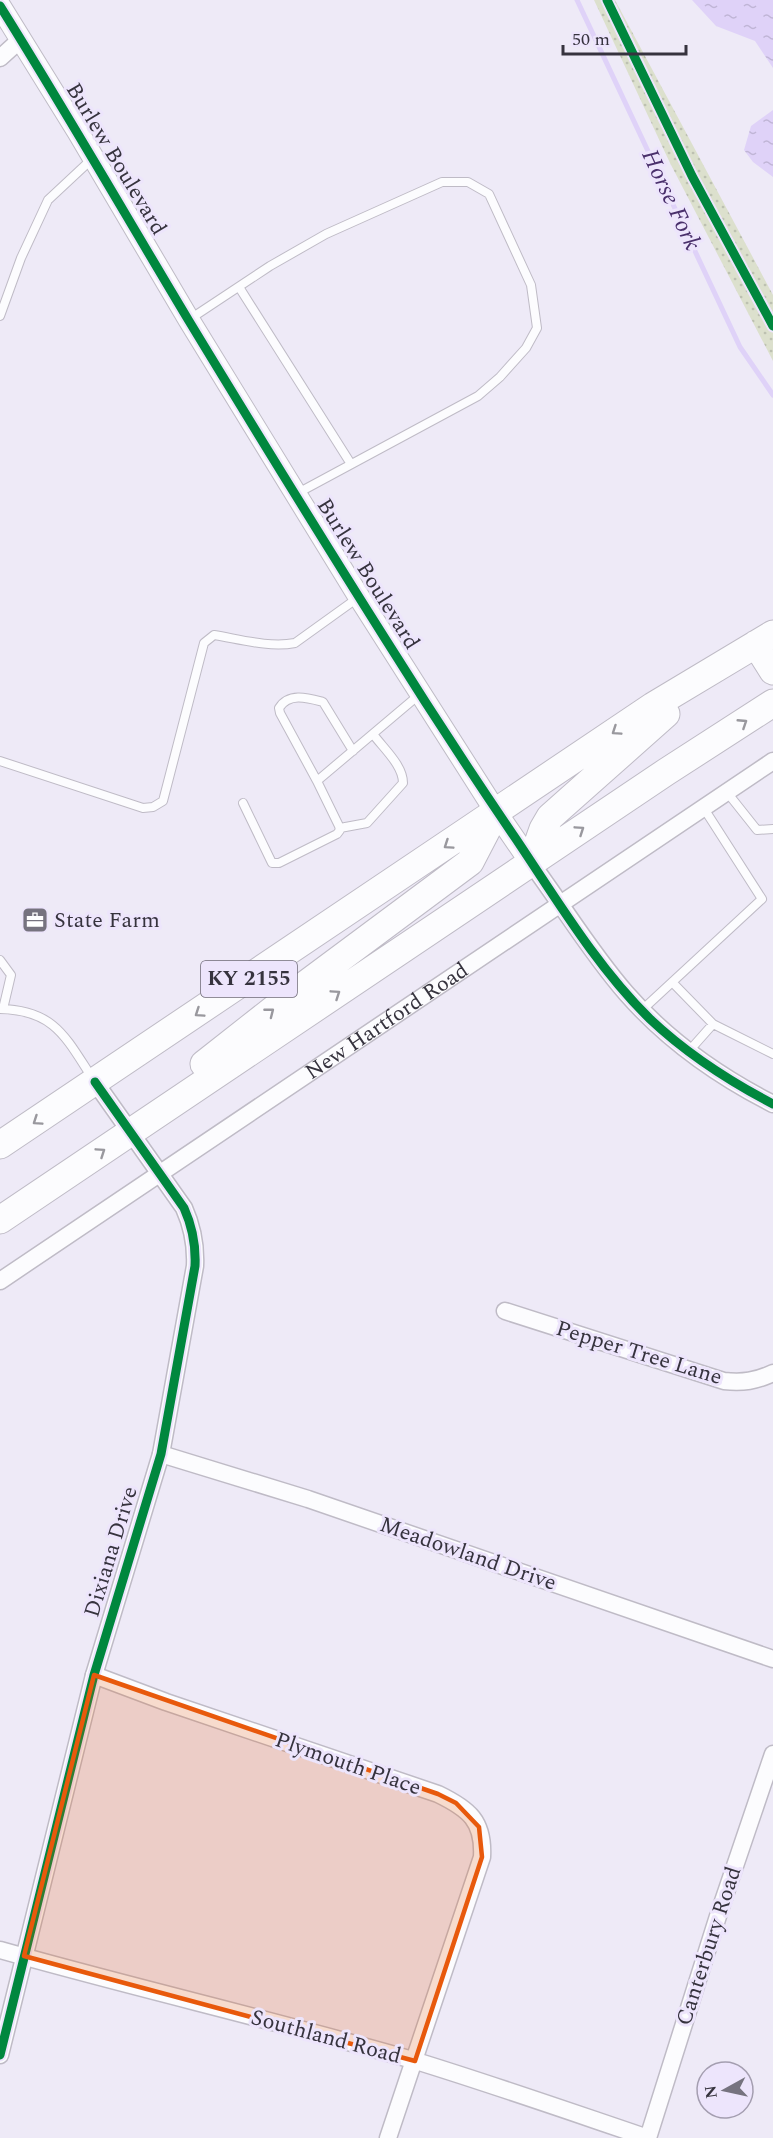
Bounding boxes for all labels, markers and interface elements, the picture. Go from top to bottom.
scale bar [563,18,686,56]
text: 50 m [572,26,610,53]
street label: Burlew Boulevard [57,76,175,242]
water label: Horse Fork [632,143,710,257]
street label: Burlew Boulevard [308,492,428,656]
one-way arrow [736,719,747,730]
one-way arrow [612,724,623,735]
one-way arrow [573,826,584,837]
one-way arrow [443,838,454,849]
place label: State Farm [54,904,160,937]
office icon: State Farm [20,905,50,935]
street label: New Hartford Road [298,954,475,1088]
road number: KY 2155 [201,961,297,997]
one-way arrow [329,990,340,1001]
one-way arrow [195,1005,205,1017]
one-way arrow [263,1008,274,1019]
one-way arrow [32,1114,43,1125]
one-way arrow [94,1148,105,1159]
street label: Pepper Tree Lane [552,1312,726,1394]
street label: Dixiana Drive [75,1482,147,1622]
street label: Meadowland Drive [375,1508,561,1600]
street label: Plymouth Place [270,1724,426,1804]
street label: Canterbury Road [668,1862,750,2030]
street label: Southland Road [247,2001,405,2073]
north arrow [695,2060,755,2120]
text: N [698,2084,724,2100]

